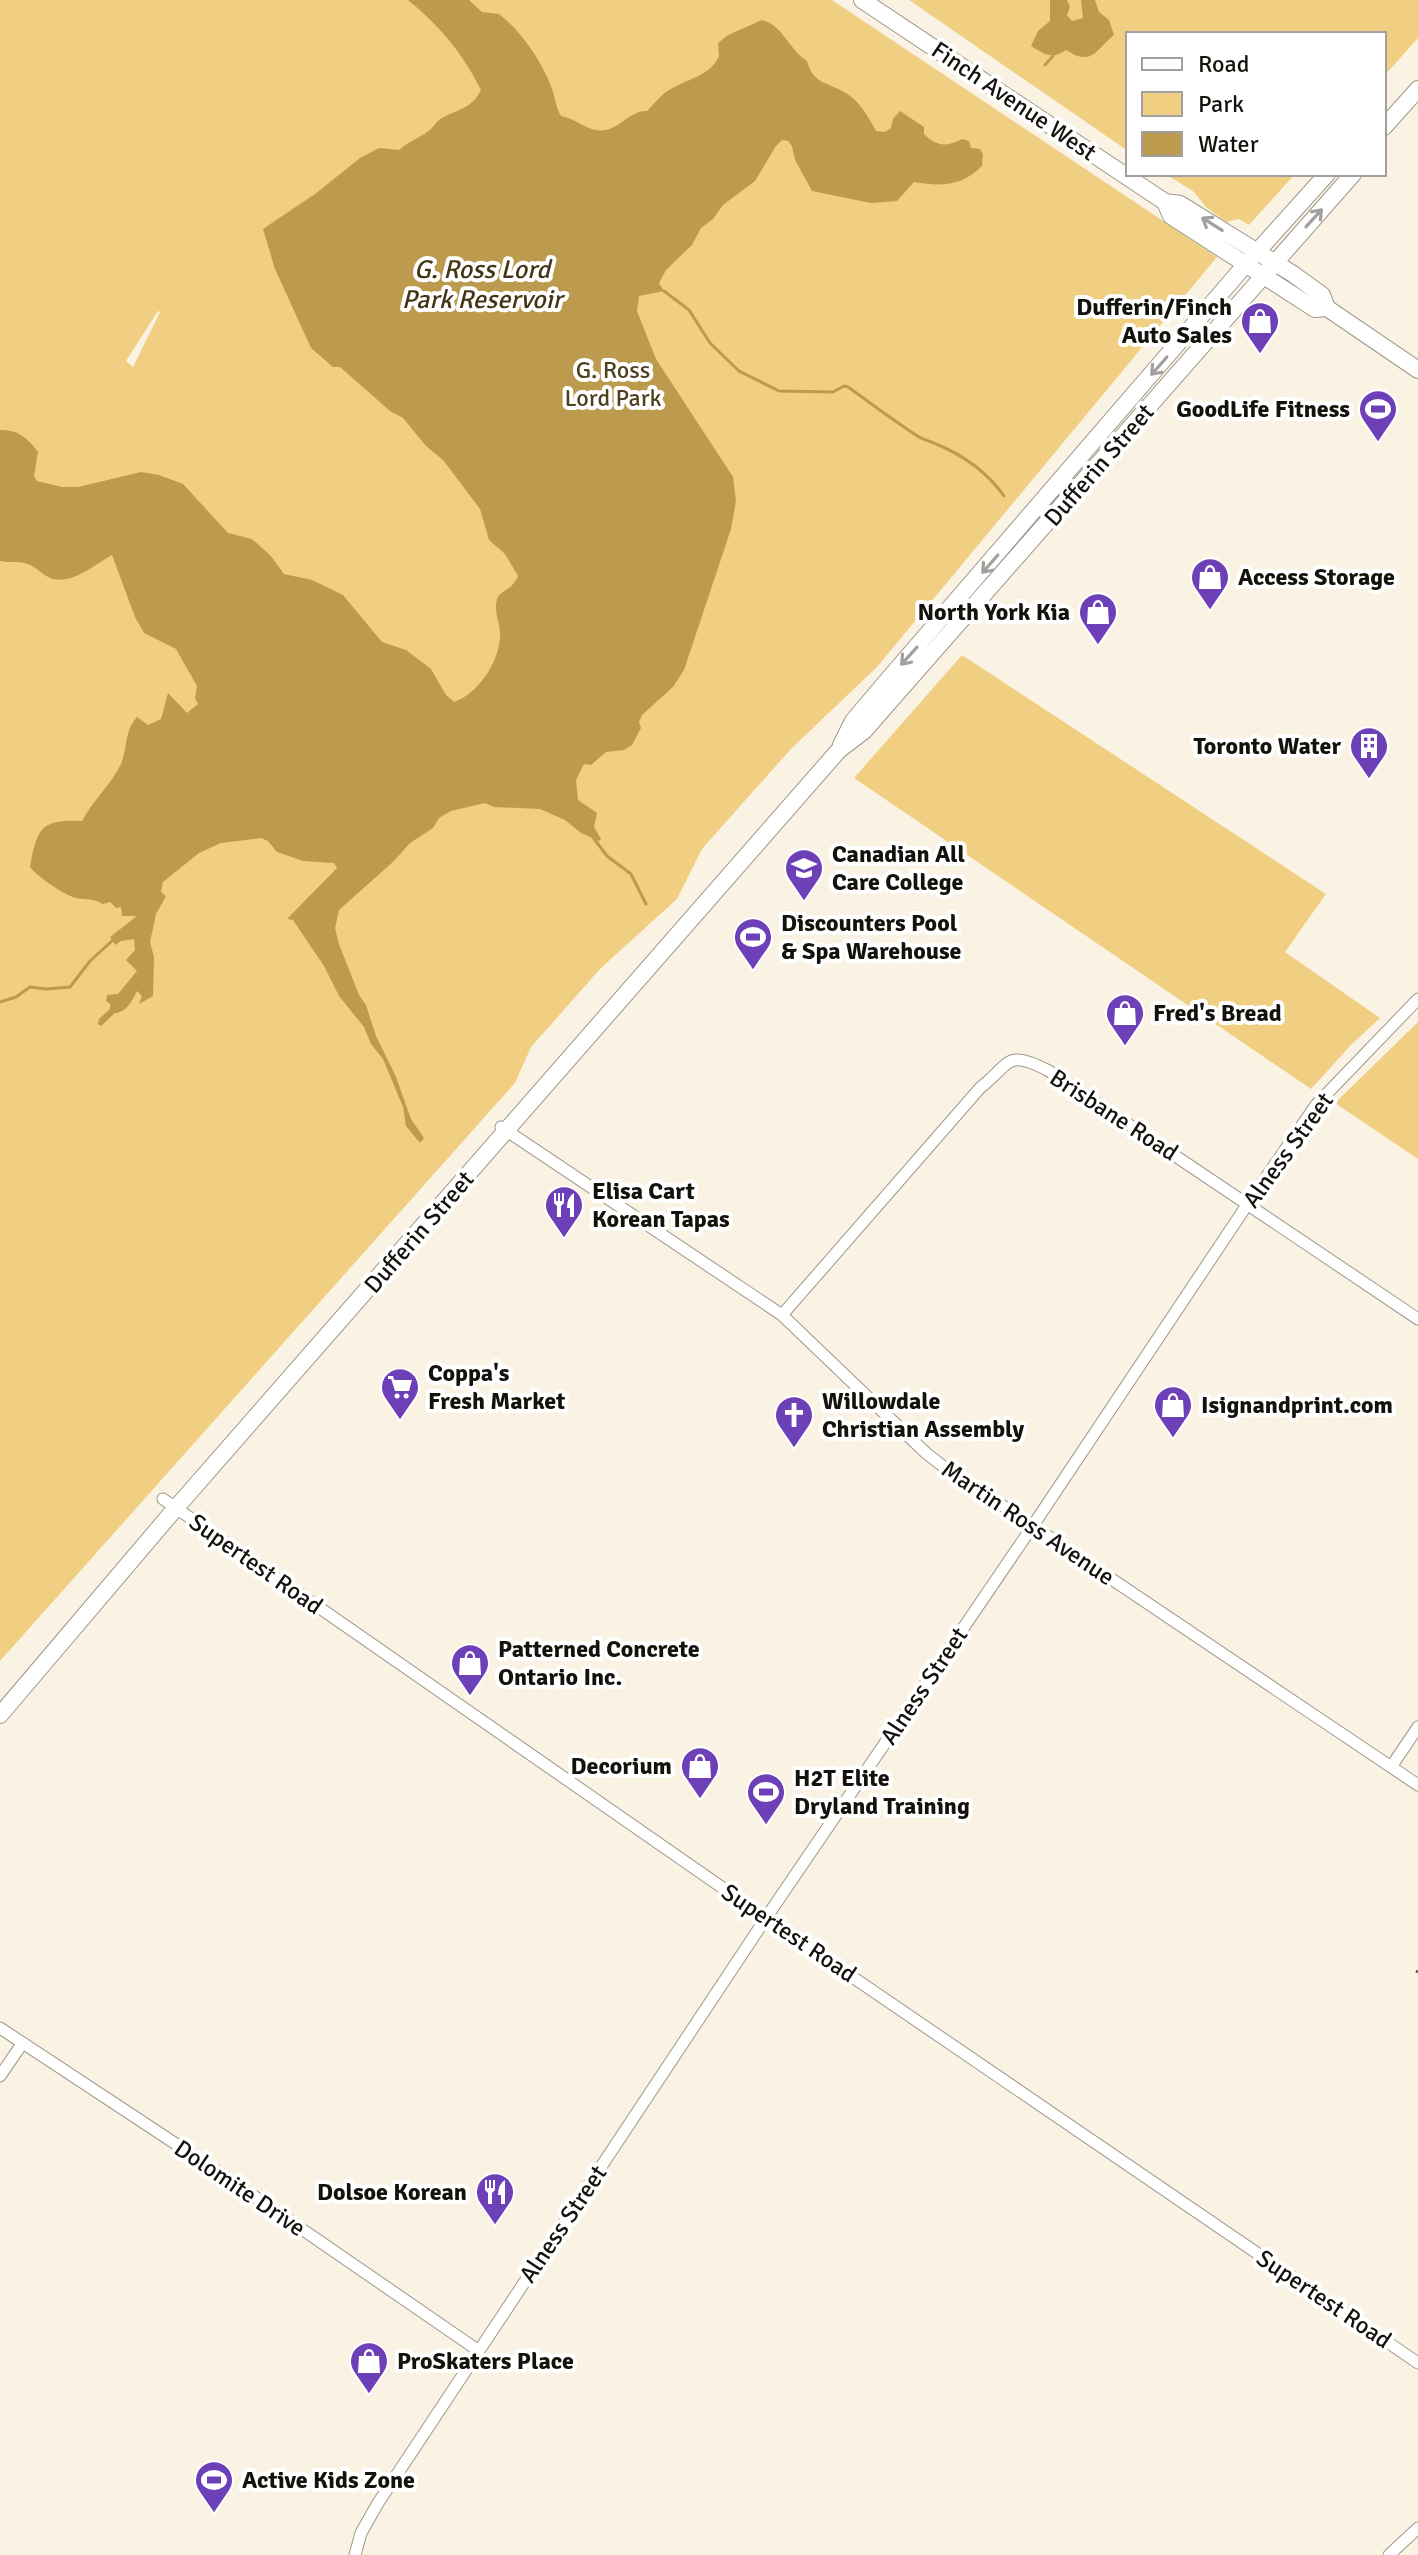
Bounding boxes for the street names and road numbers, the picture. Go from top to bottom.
street label: Finch Avenue West [926,35,1102,167]
street label: Dufferin Street [1038,398,1160,532]
street label: Brisbane Road [1044,1062,1184,1168]
street label: Alness Street [1236,1086,1340,1214]
street label: Dufferin Street [358,1165,480,1299]
street label: Martin Ross Avenue [936,1454,1120,1592]
street label: Supertest Road [183,1507,329,1621]
street label: Alness Street [874,1621,974,1751]
street label: Supertest Road [716,1877,862,1989]
street label: Dolomite Drive [169,2133,311,2243]
street label: Alness Street [513,2159,613,2289]
street label: Supertest Road [1251,2243,1397,2355]

